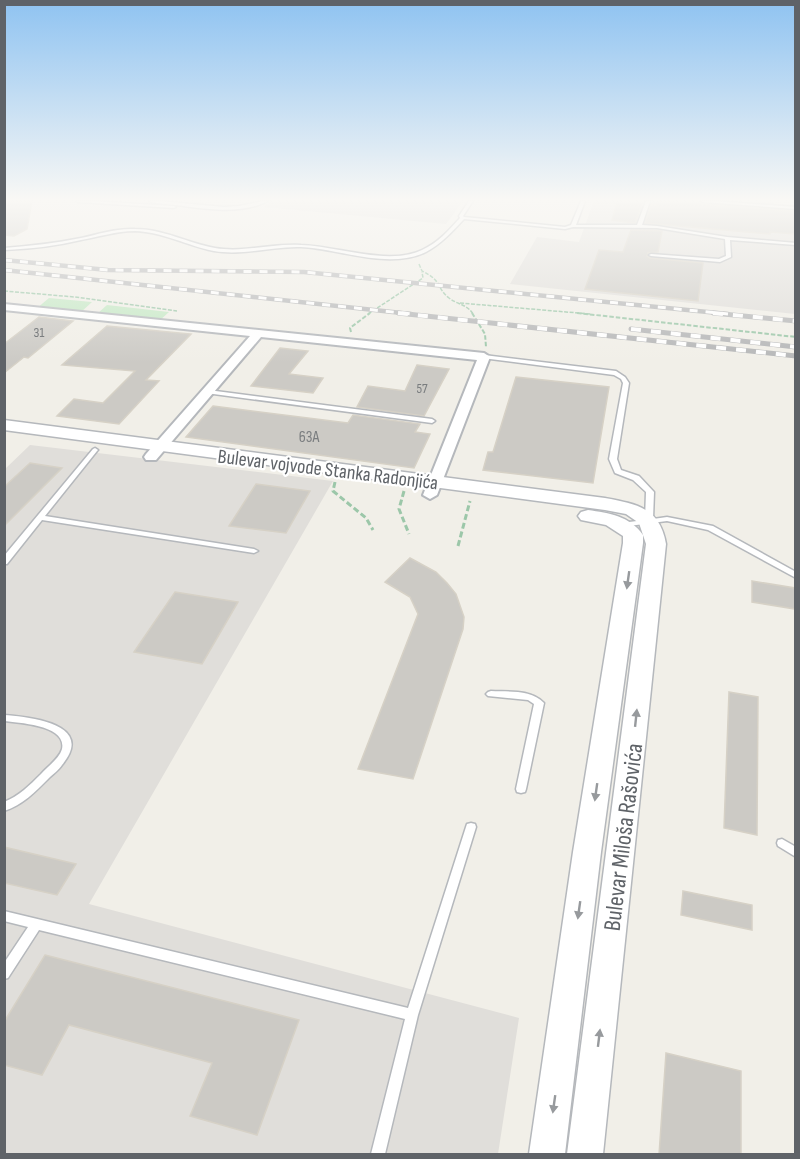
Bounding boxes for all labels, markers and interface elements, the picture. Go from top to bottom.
house number: 31 [34,324,44,341]
house number: 57 [416,380,428,397]
house number: 63A [299,428,319,447]
street label: Bulevar vojvode Stanka Radonjića [216,445,439,495]
one-way arrow [623,570,632,589]
one-way arrow [631,709,641,728]
street label: Bulevar Miloša Rašovića [598,742,649,933]
one-way arrow [592,783,601,802]
one-way arrow [575,901,584,920]
one-way arrow [594,1028,604,1047]
one-way arrow [549,1094,558,1113]

